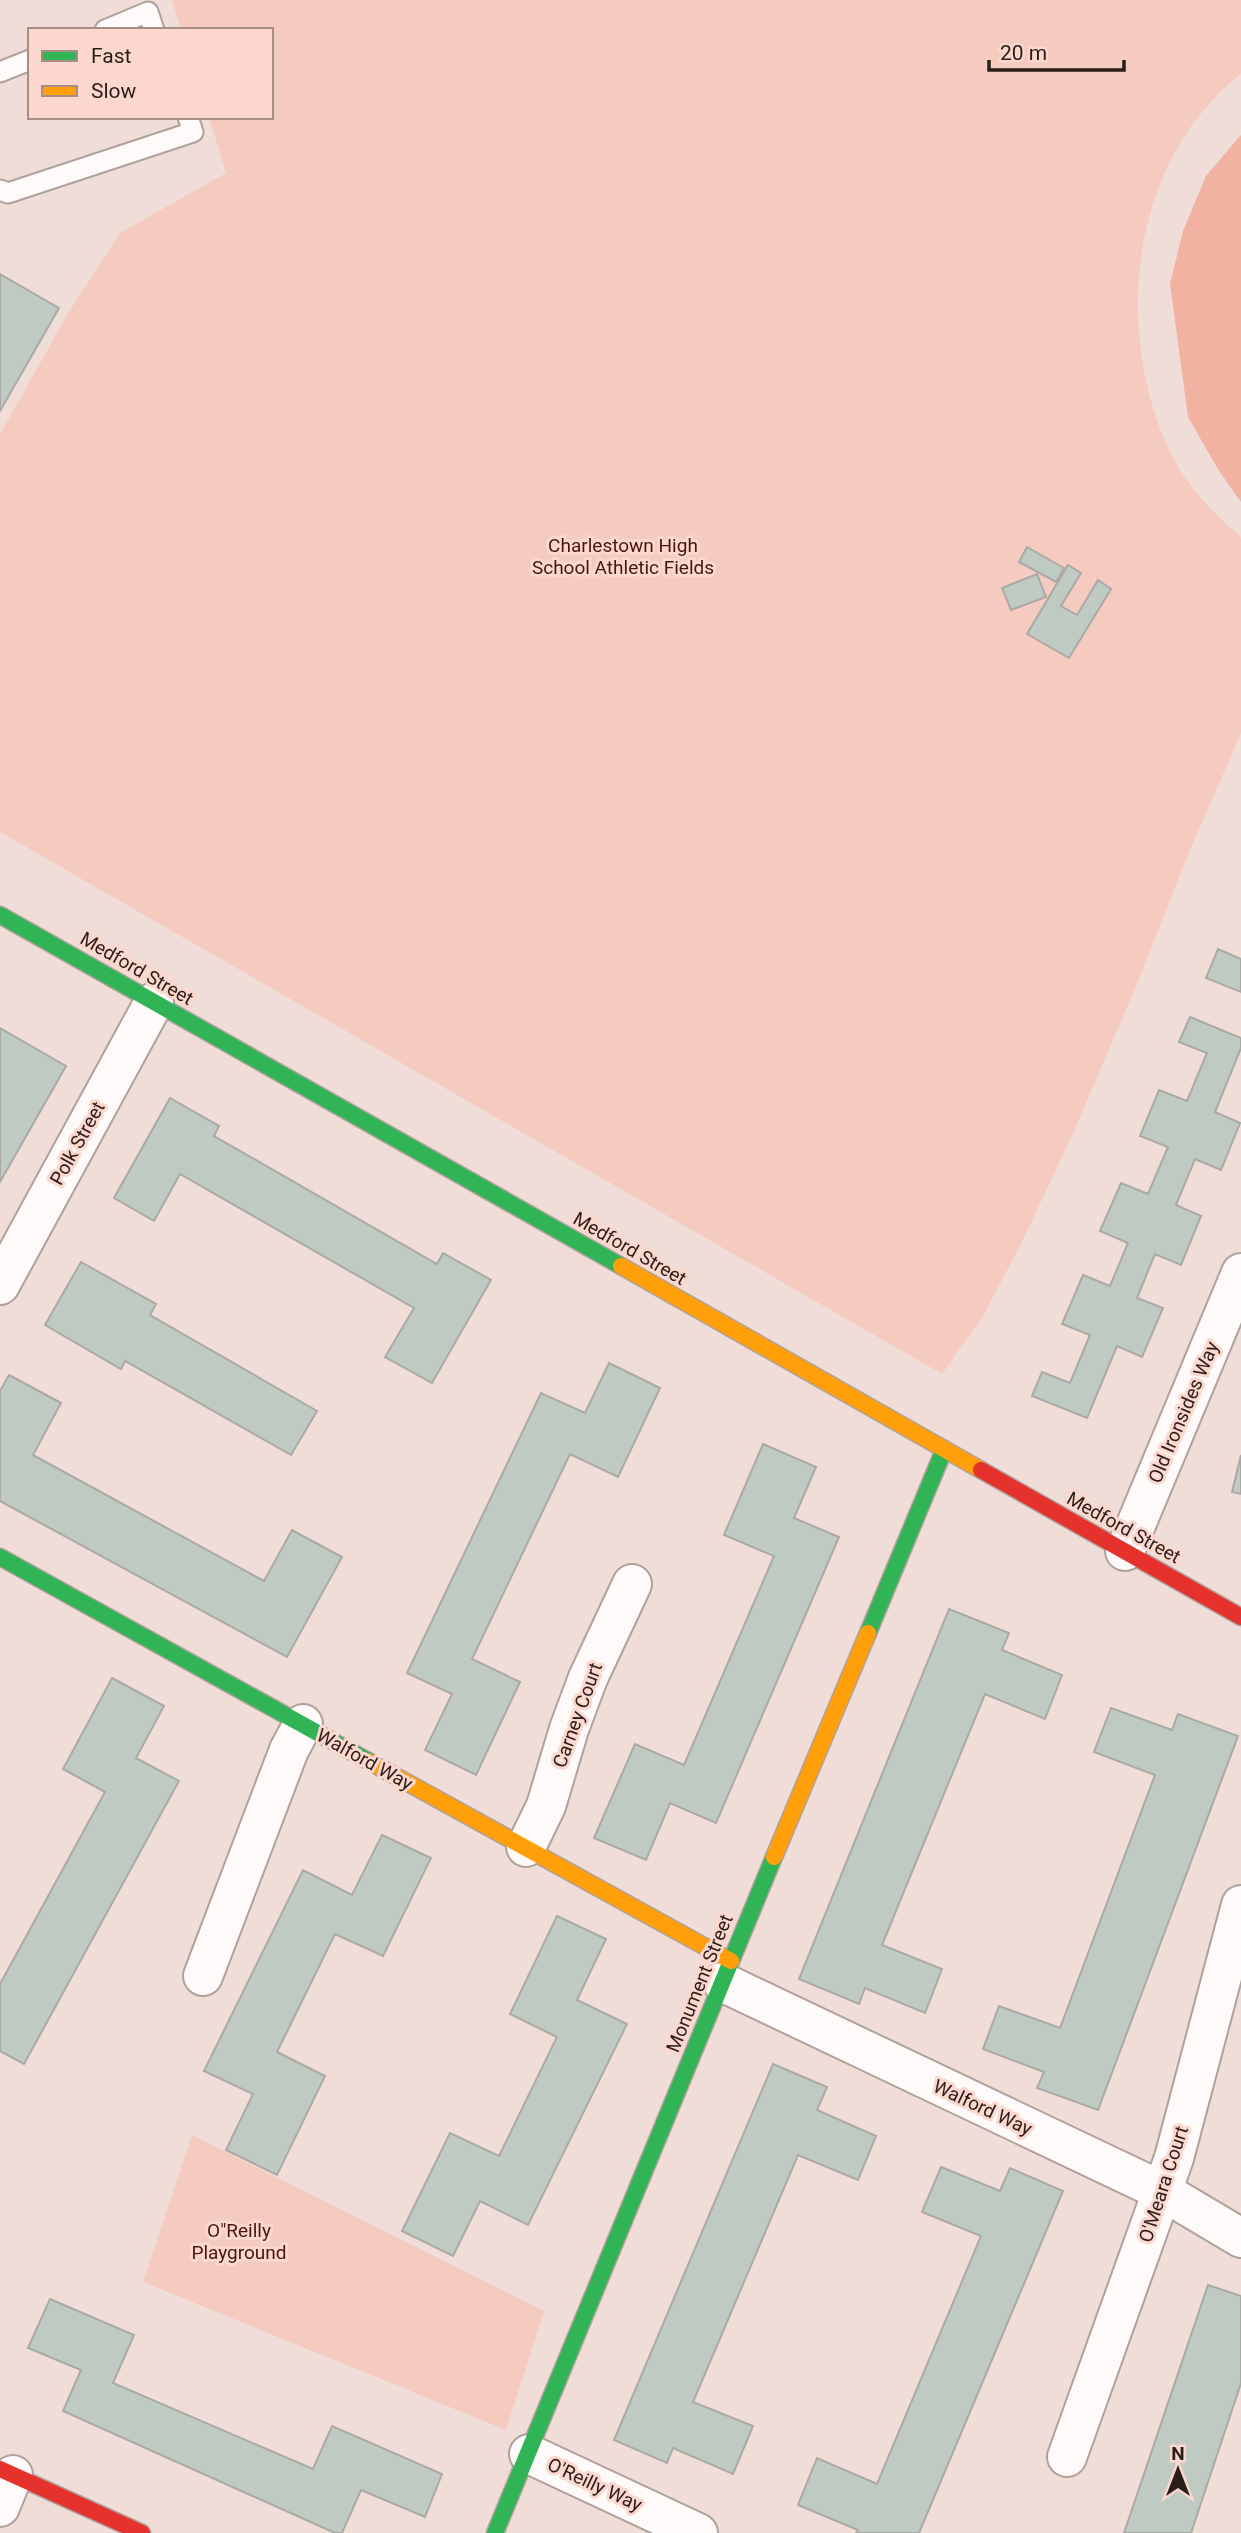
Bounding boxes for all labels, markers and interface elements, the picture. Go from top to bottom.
legend [28,28,273,119]
scale bar [989,28,1124,72]
text: 20 m [1000,41,1047,65]
text: Fast [91,44,132,68]
text: Slow [91,79,137,103]
park label: Charlestown High School Athletic Fields [532,534,714,579]
street label: Medford Street [76,927,197,1010]
street label: Polk Street [45,1098,110,1189]
street label: Medford Street [569,1207,690,1290]
street label: Old Ironsides Way [1143,1338,1224,1486]
street label: Medford Street [1063,1487,1185,1568]
street label: Carney Court [548,1660,607,1771]
street label: Walford Way [313,1724,417,1795]
street label: Monument Street [661,1911,738,2055]
street label: Walford Way [930,2075,1036,2140]
street label: O'Meara Court [1134,2123,1193,2245]
park label: O"Reilly Playground [191,2219,287,2264]
north arrow [1143,2435,1213,2505]
text: N [1171,2442,1185,2465]
street label: O'Reilly Way [544,2453,646,2516]

